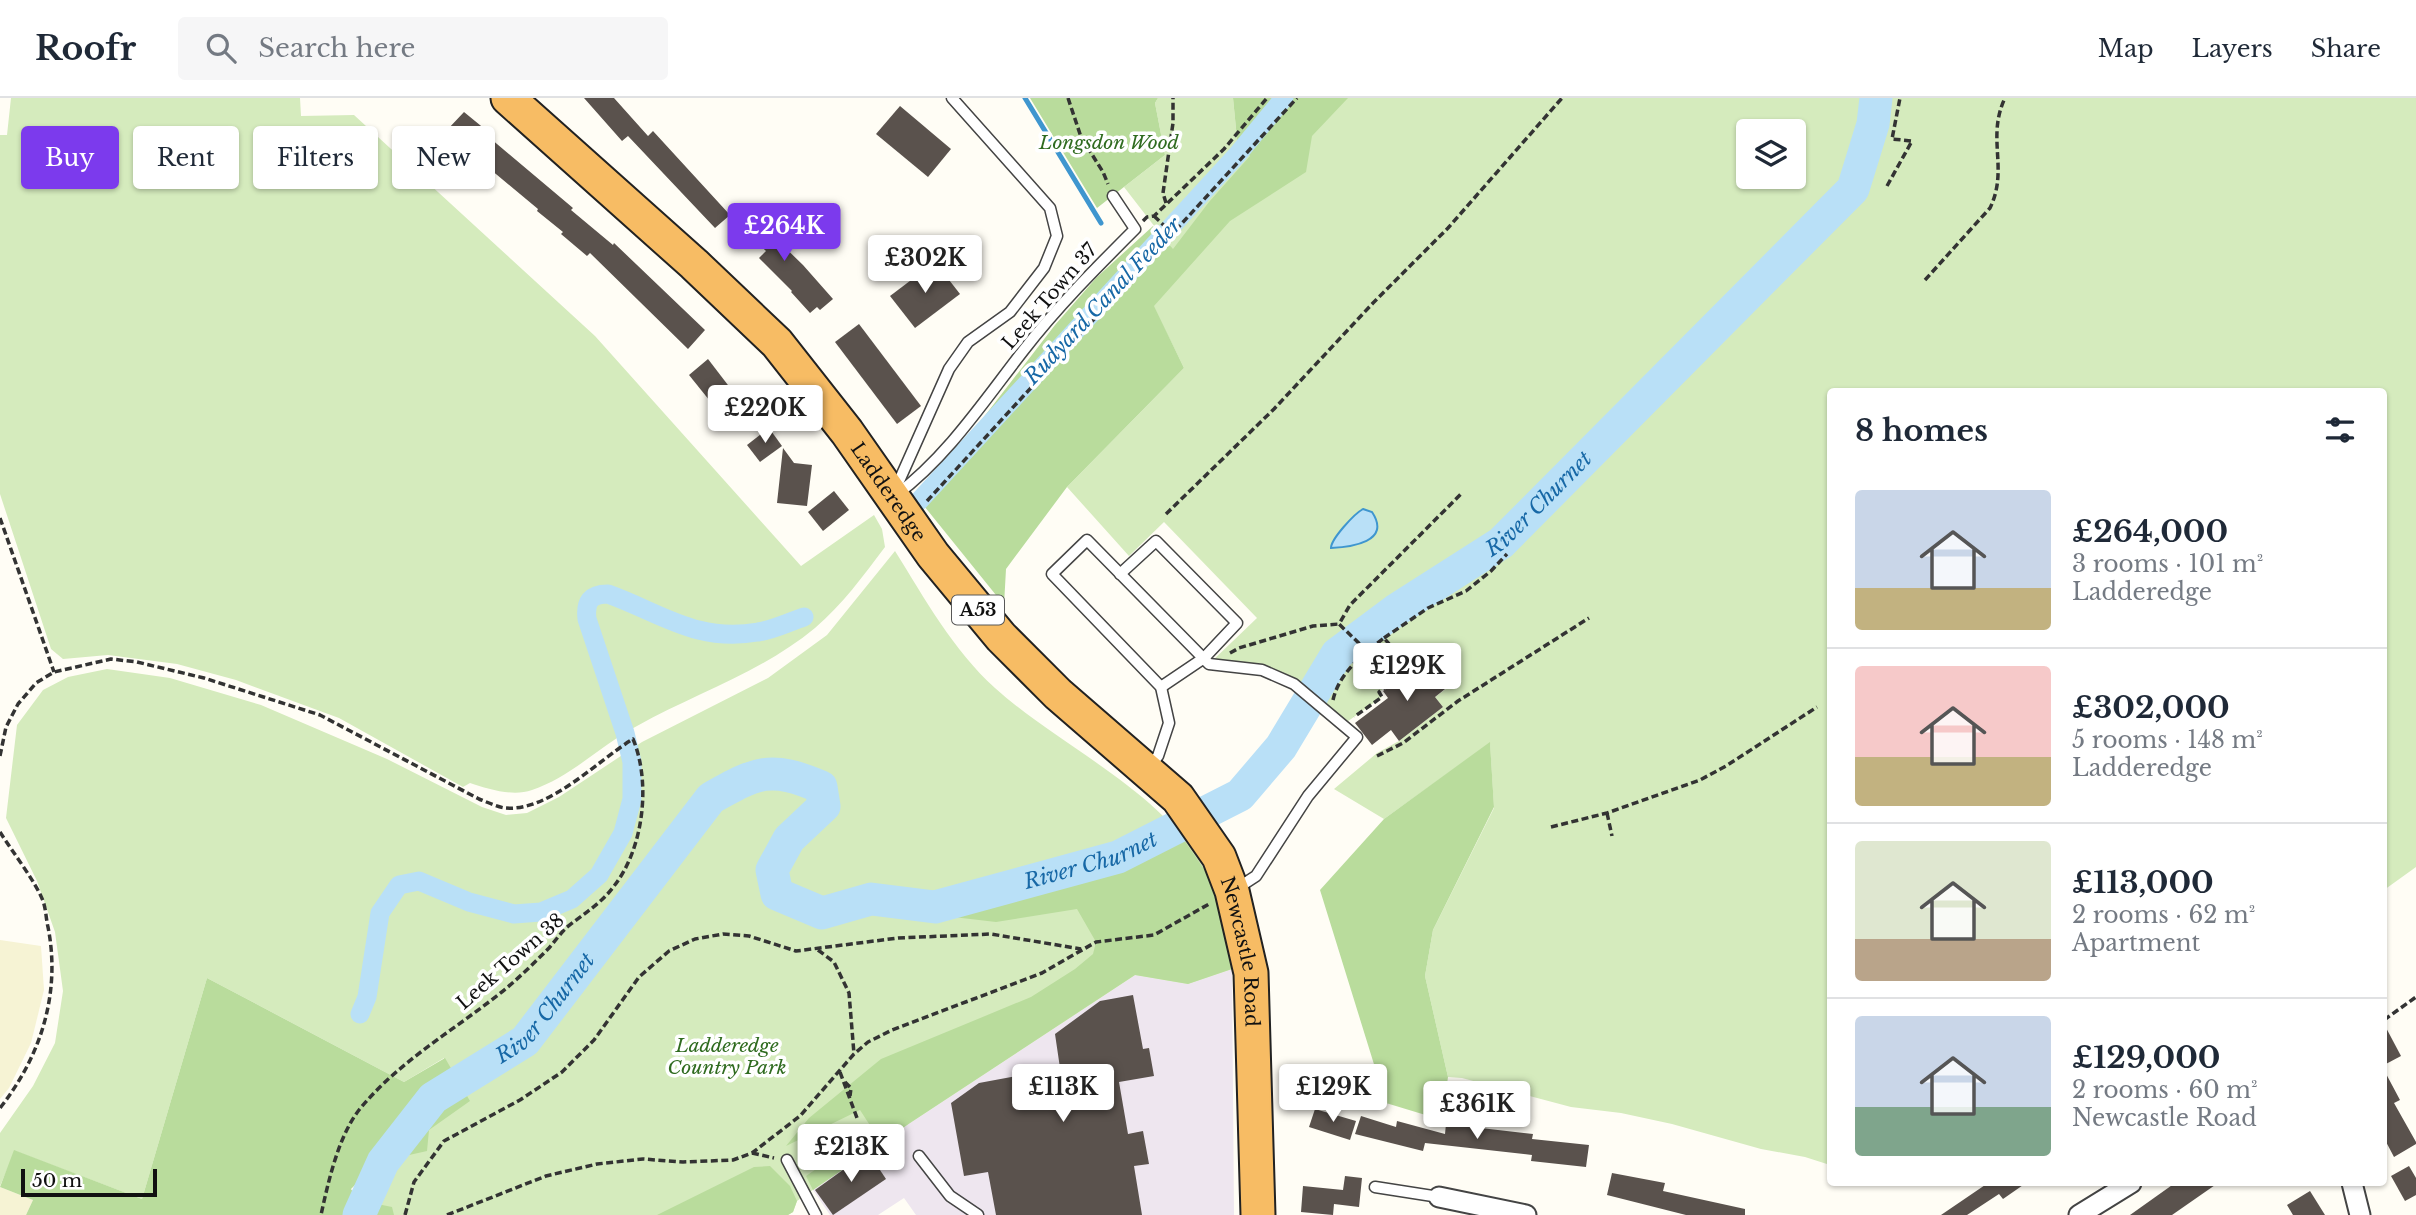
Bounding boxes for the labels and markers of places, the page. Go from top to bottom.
pin: £264K [735,204,833,263]
pin: £302K [876,236,974,295]
pin: £220K [716,386,814,445]
pin: £129K [1358,644,1456,703]
pin: £113K [1014,1065,1112,1124]
pin: £129K [1284,1065,1382,1124]
pin: £361K [1428,1082,1526,1141]
pin: £213K [802,1124,900,1184]

